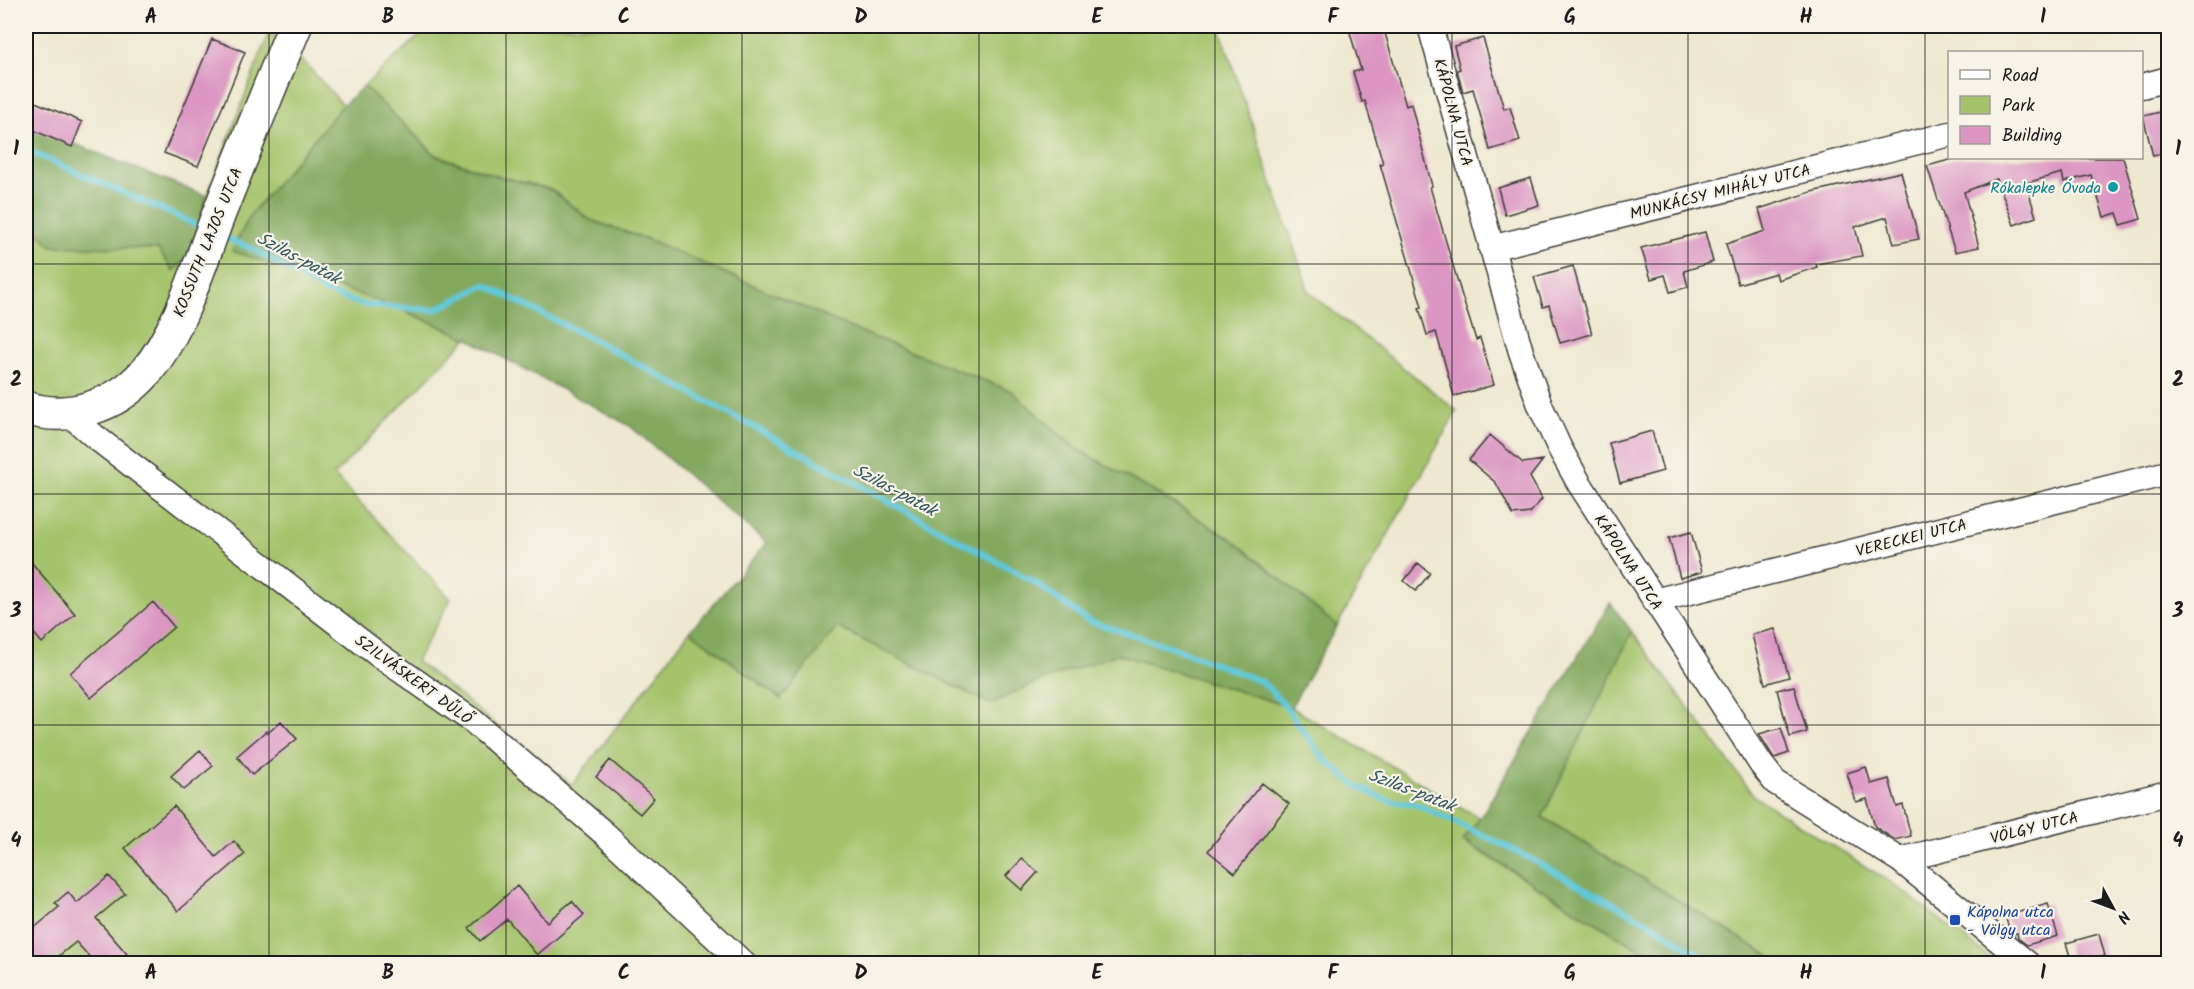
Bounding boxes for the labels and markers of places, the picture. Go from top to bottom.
place label: Rókalepke Óvoda [1990,176,2101,201]
marker: Rókalepke Óvoda [2106,180,2120,194]
place label: Kápolna utca - Völgy utca [1967,900,2054,943]
marker: Kápolna utca - Völgy utca [1948,913,1962,927]

